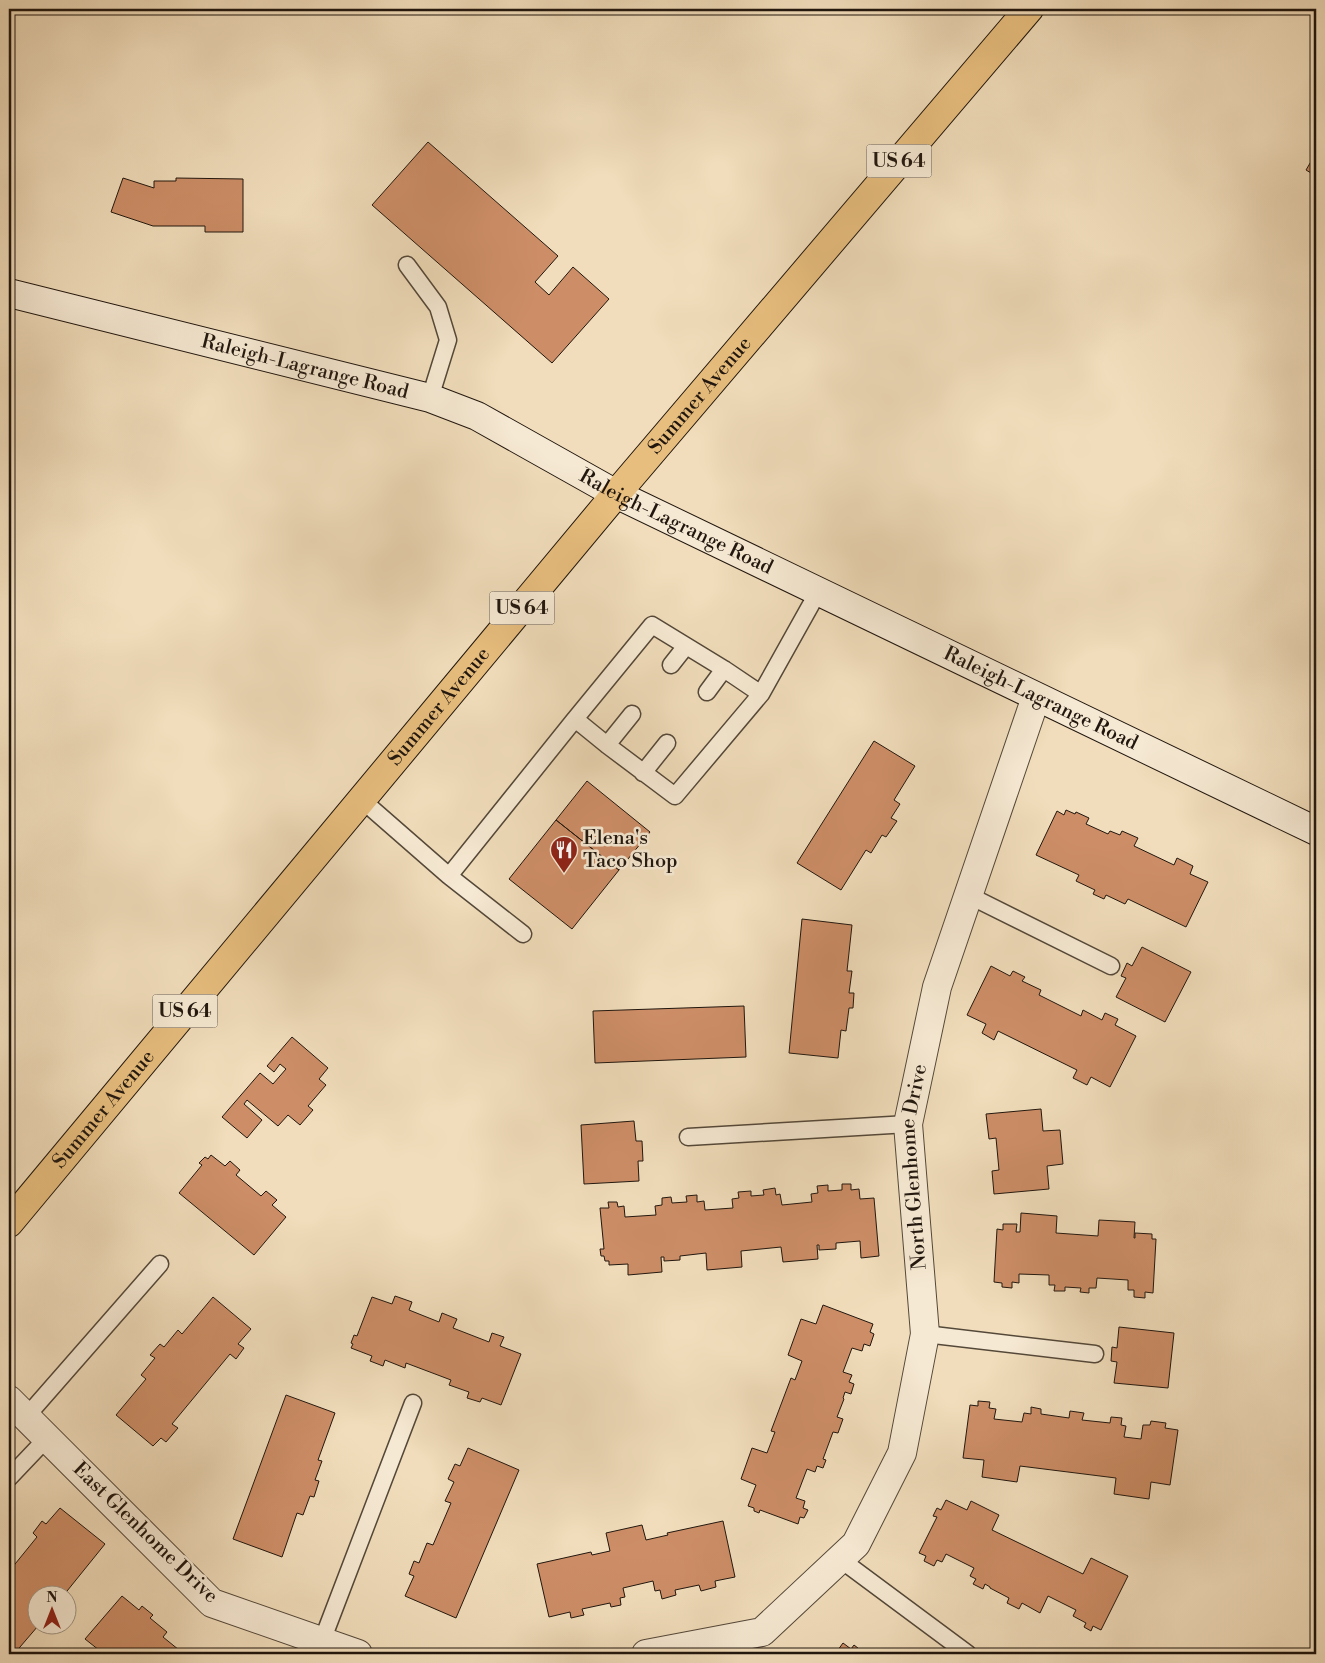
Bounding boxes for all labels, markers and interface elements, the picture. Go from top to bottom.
road number: US 64 [866,144,932,178]
street label: Raleigh-Lagrange Road [199,329,412,405]
street label: Summer Avenue [643,332,757,459]
street label: Raleigh-Lagrange Road [575,463,778,581]
road number: US 64 [490,592,554,624]
street label: Raleigh-Lagrange Road [939,641,1143,756]
street label: Summer Avenue [382,642,496,771]
place label: Elena's Taco Shop [583,826,678,874]
restaurant icon: Elena's Taco Shop [549,835,579,874]
road number: US 64 [152,994,218,1028]
street label: Summer Avenue [47,1045,160,1174]
street label: North Glenhome Drive [895,1062,933,1271]
street label: East Glenhome Drive [67,1457,223,1609]
north arrow [28,1586,78,1636]
text: N [46,1589,58,1607]

